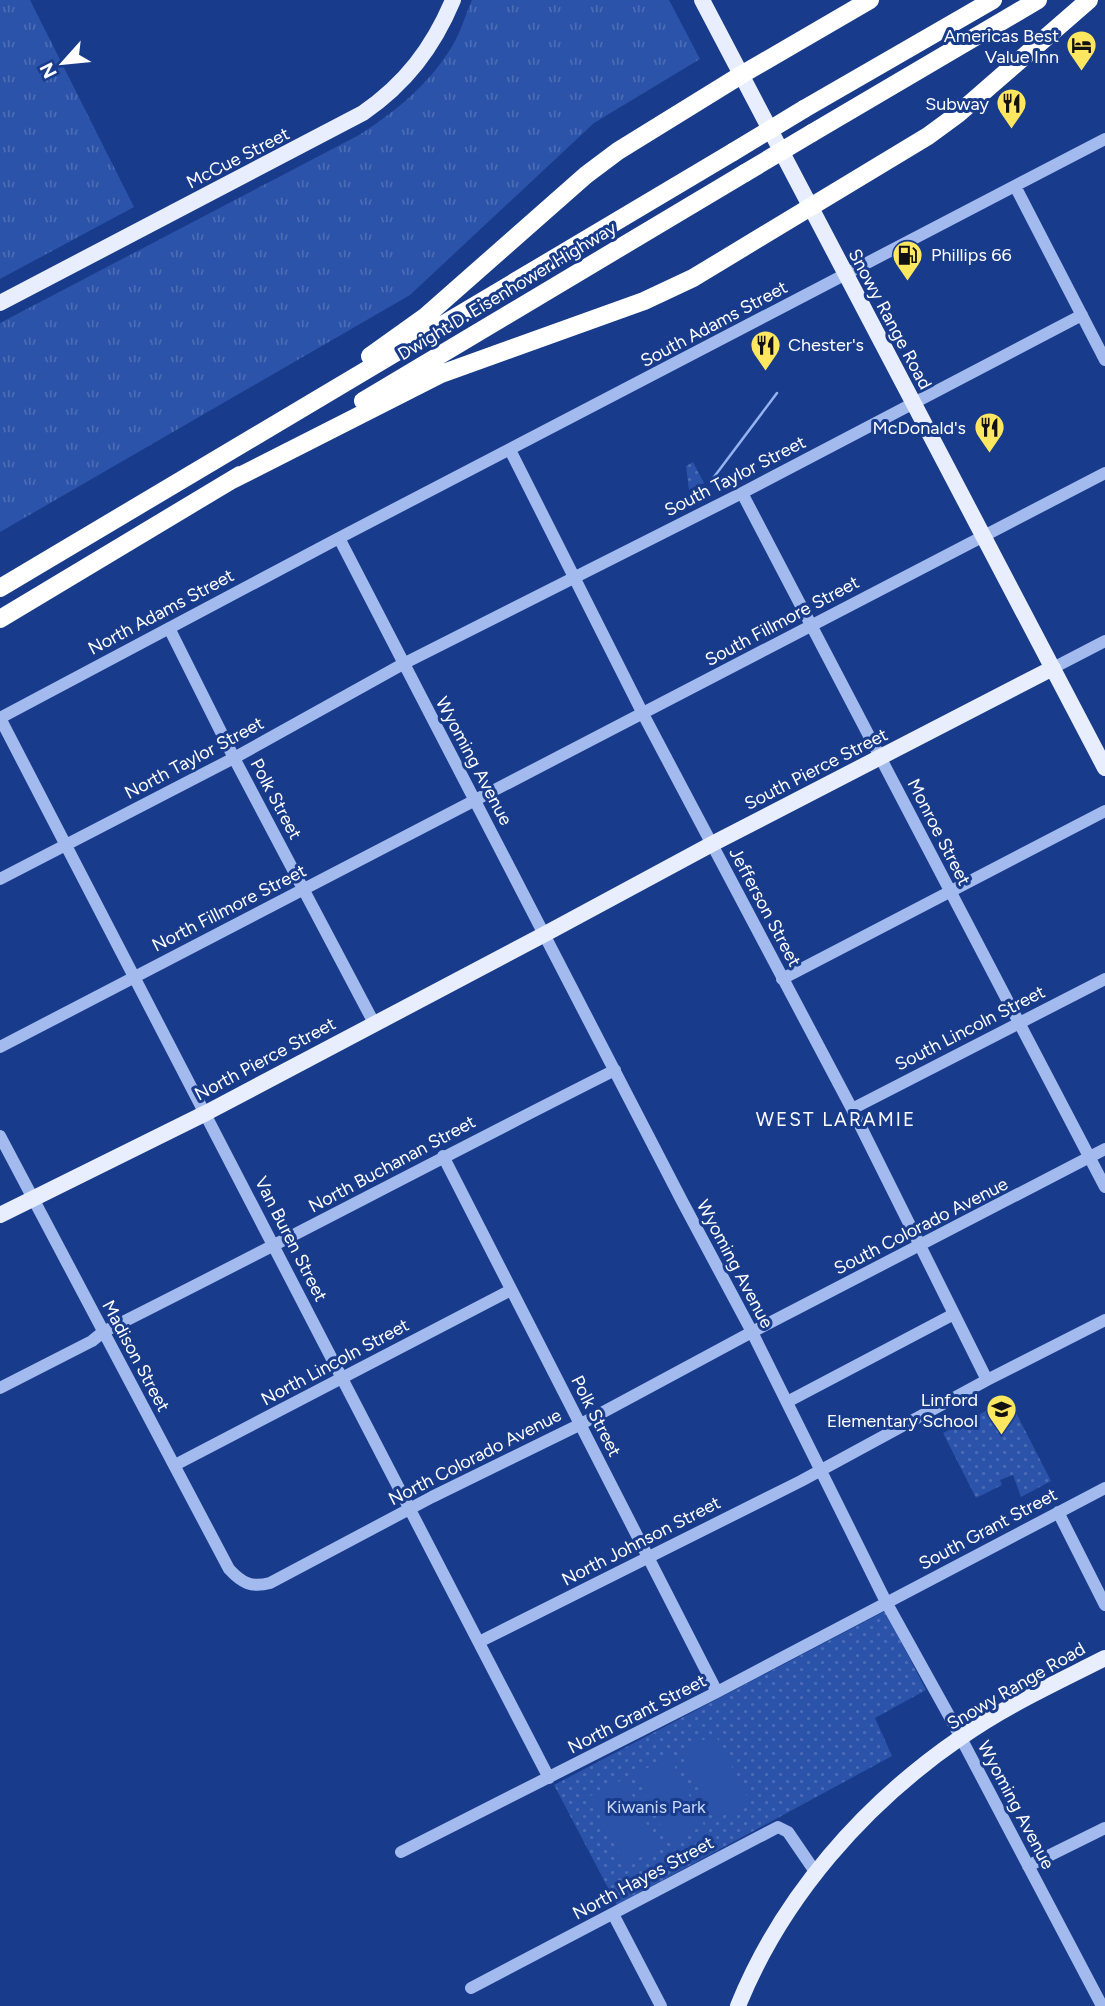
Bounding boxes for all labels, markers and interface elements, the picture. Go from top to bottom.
place label: Americas Best Value Inn [944,25,1059,68]
north arrow [28,28,98,98]
hotel icon: Americas Best Value Inn [1065,29,1099,73]
text: N [35,59,62,82]
restaurant icon: Subway [995,87,1029,131]
place label: Subway [925,93,990,115]
street label: McCue Street [183,123,293,193]
street label: Dwight D. Eisenhower Highway [394,217,621,365]
fuel station icon: Phillips 66 [891,238,925,282]
place label: Phillips 66 [931,244,1012,266]
street label: Snowy Range Road [844,245,936,393]
street label: South Adams Street [637,276,791,372]
restaurant icon: Chester's [748,328,782,372]
place label: Chester's [788,334,864,356]
restaurant icon: McDonald's [972,411,1006,455]
place label: McDonald's [872,417,966,439]
street label: South Taylor Street [661,431,809,521]
street label: North Adams Street [84,564,238,660]
street label: South Fillmore Street [701,571,863,671]
street label: Wyoming Avenue [431,693,517,829]
street label: North Taylor Street [121,712,268,804]
street label: South Pierce Street [741,723,891,815]
street label: Polk Street [246,755,307,843]
street label: Monroe Street [903,775,975,889]
street label: Jefferson Street [724,844,806,971]
street label: North Fillmore Street [148,859,310,956]
street label: South Lincoln Street [891,981,1049,1075]
street label: North Pierce Street [191,1012,340,1105]
district label: WEST LARAMIE [756,1108,916,1131]
street label: North Buchanan Street [305,1111,479,1217]
street label: South Colorado Avenue [830,1172,1012,1279]
street label: Van Buren Street [250,1173,332,1305]
street label: Wyoming Avenue [692,1196,778,1332]
street label: Madison Street [97,1297,175,1416]
street label: North Lincoln Street [257,1314,413,1410]
street label: Polk Street [566,1372,626,1460]
place label: Linford Elementary School [827,1389,978,1432]
school or university icon: Linford Elementary School [984,1393,1018,1437]
street label: North Colorado Avenue [385,1404,565,1510]
street label: South Grant Street [915,1483,1061,1575]
street label: North Johnson Street [558,1491,724,1591]
street label: Snowy Range Road [943,1637,1089,1735]
street label: North Grant Street [564,1670,710,1758]
street label: Wyoming Avenue [973,1737,1059,1873]
park label: Kiwanis Park [606,1796,706,1818]
street label: North Hayes Street [569,1831,717,1924]

